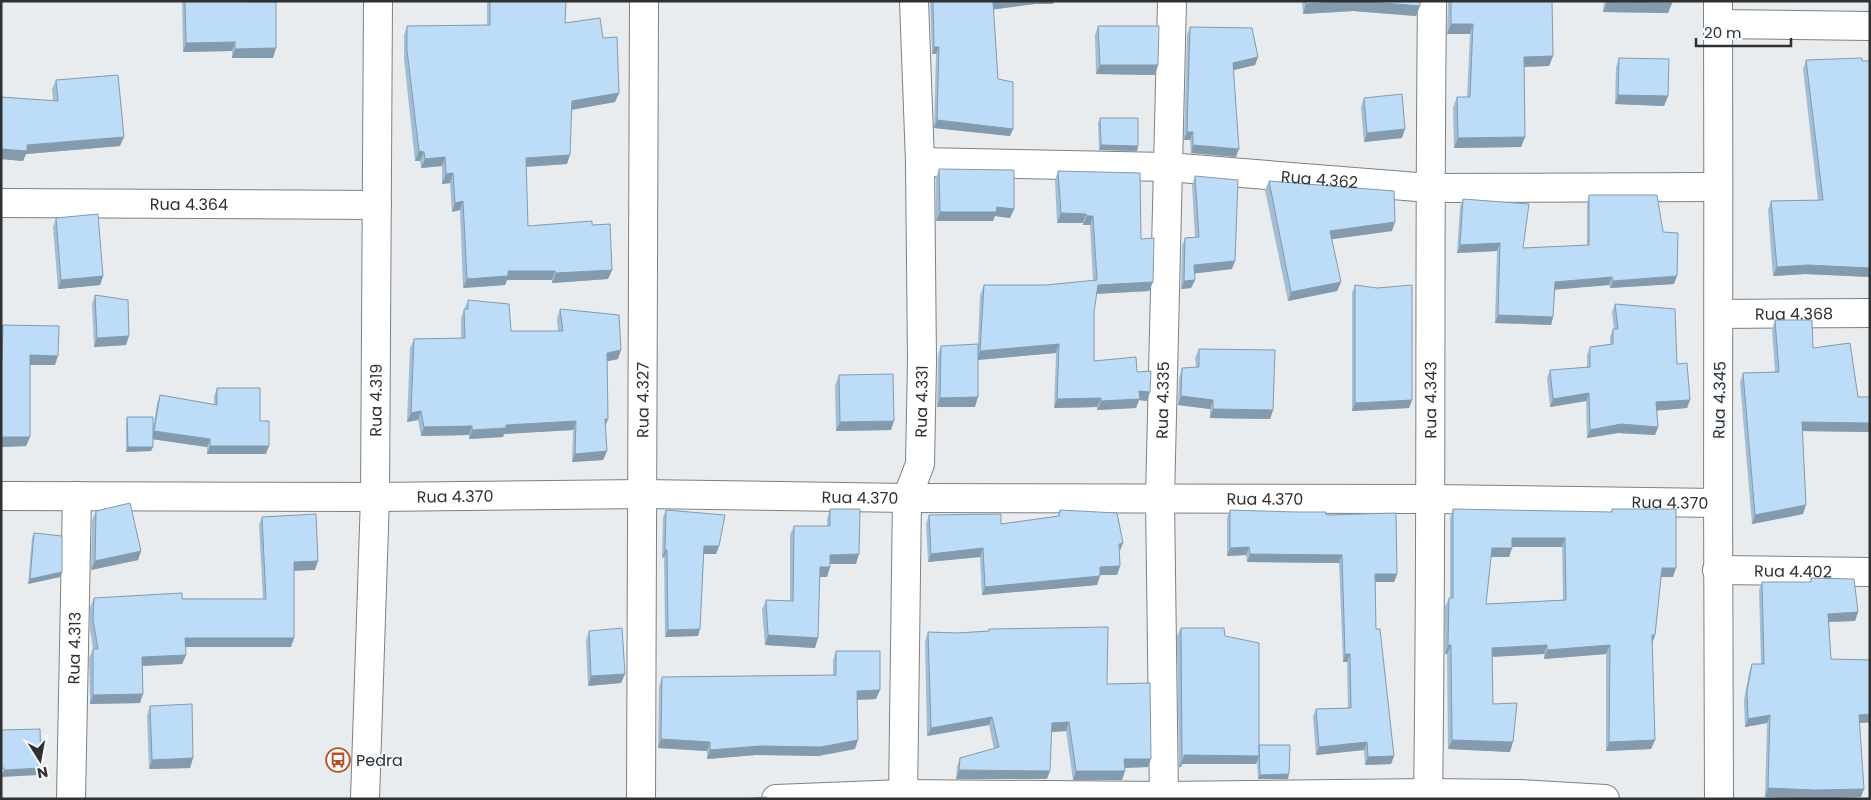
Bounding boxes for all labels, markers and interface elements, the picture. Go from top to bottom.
scale bar [1696,15,1791,47]
text: 20 m [1704,22,1742,43]
street label: Rua 4.362 [1280,165,1359,194]
street label: Rua 4.364 [150,193,228,216]
street label: Rua 4.368 [1755,302,1833,326]
street label: Rua 4.335 [1150,361,1175,439]
street label: Rua 4.343 [1419,361,1442,439]
street label: Rua 4.345 [1707,361,1732,439]
street label: Rua 4.327 [631,362,655,438]
street label: Rua 4.319 [364,363,388,437]
street label: Rua 4.331 [910,365,934,438]
street label: Rua 4.370 [416,485,494,509]
street label: Rua 4.370 [821,486,899,510]
street label: Rua 4.370 [1227,488,1303,511]
street label: Rua 4.370 [1631,491,1708,515]
street label: Rua 4.402 [1754,559,1832,584]
street label: Rua 4.313 [62,612,87,685]
north arrow [15,735,65,785]
bus stop icon: Pedra [325,747,351,773]
place label: Pedra [356,749,403,772]
text: N [35,762,50,784]

